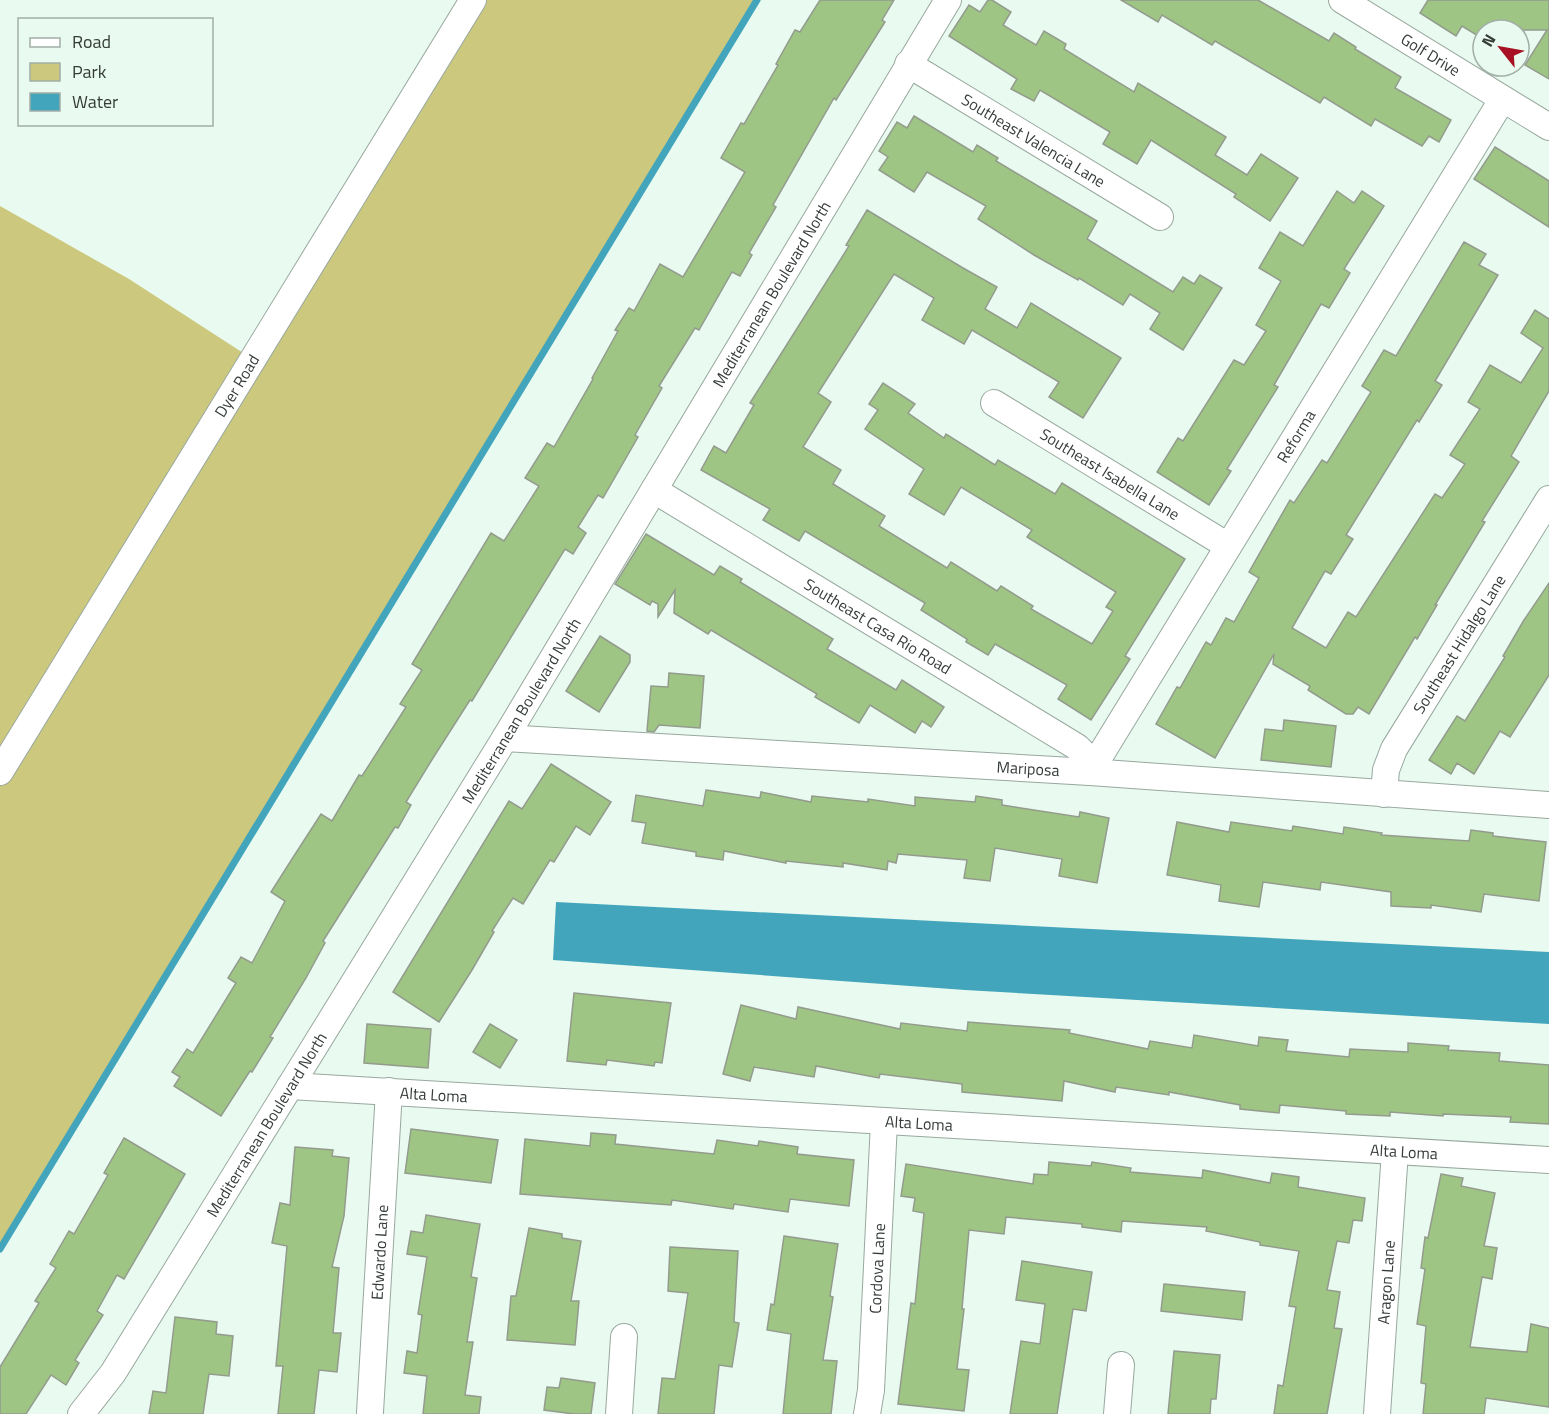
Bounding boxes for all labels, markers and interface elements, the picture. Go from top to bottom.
legend [18,18,213,126]
north arrow [1471,18,1531,78]
street label: Golf Drive [1396,27,1465,82]
text: Road [72,28,111,55]
text: N [1475,29,1501,51]
text: Park [72,58,107,85]
street label: Southeast Valencia Lane [957,87,1110,193]
text: Water [72,88,118,115]
street label: Mediterranean Boulevard North [706,196,837,392]
street label: Dyer Road [208,350,265,422]
street label: Reforma [1270,405,1321,467]
street label: Southeast Isabella Lane [1036,422,1185,526]
street label: Southeast Hidalgo Lane [1407,570,1511,718]
street label: Southeast Casa Rio Road [800,572,956,680]
street label: Mediterranean Boulevard North [455,613,587,808]
street label: Mariposa [996,755,1060,782]
street label: Mediterranean Boulevard North [200,1027,333,1222]
street label: Alta Loma [399,1080,468,1108]
street label: Alta Loma [884,1109,954,1137]
street label: Alta Loma [1369,1138,1439,1165]
street label: Edwardo Lane [365,1204,394,1301]
street label: Cordova Lane [863,1223,891,1314]
street label: Aragon Lane [1371,1239,1401,1325]

